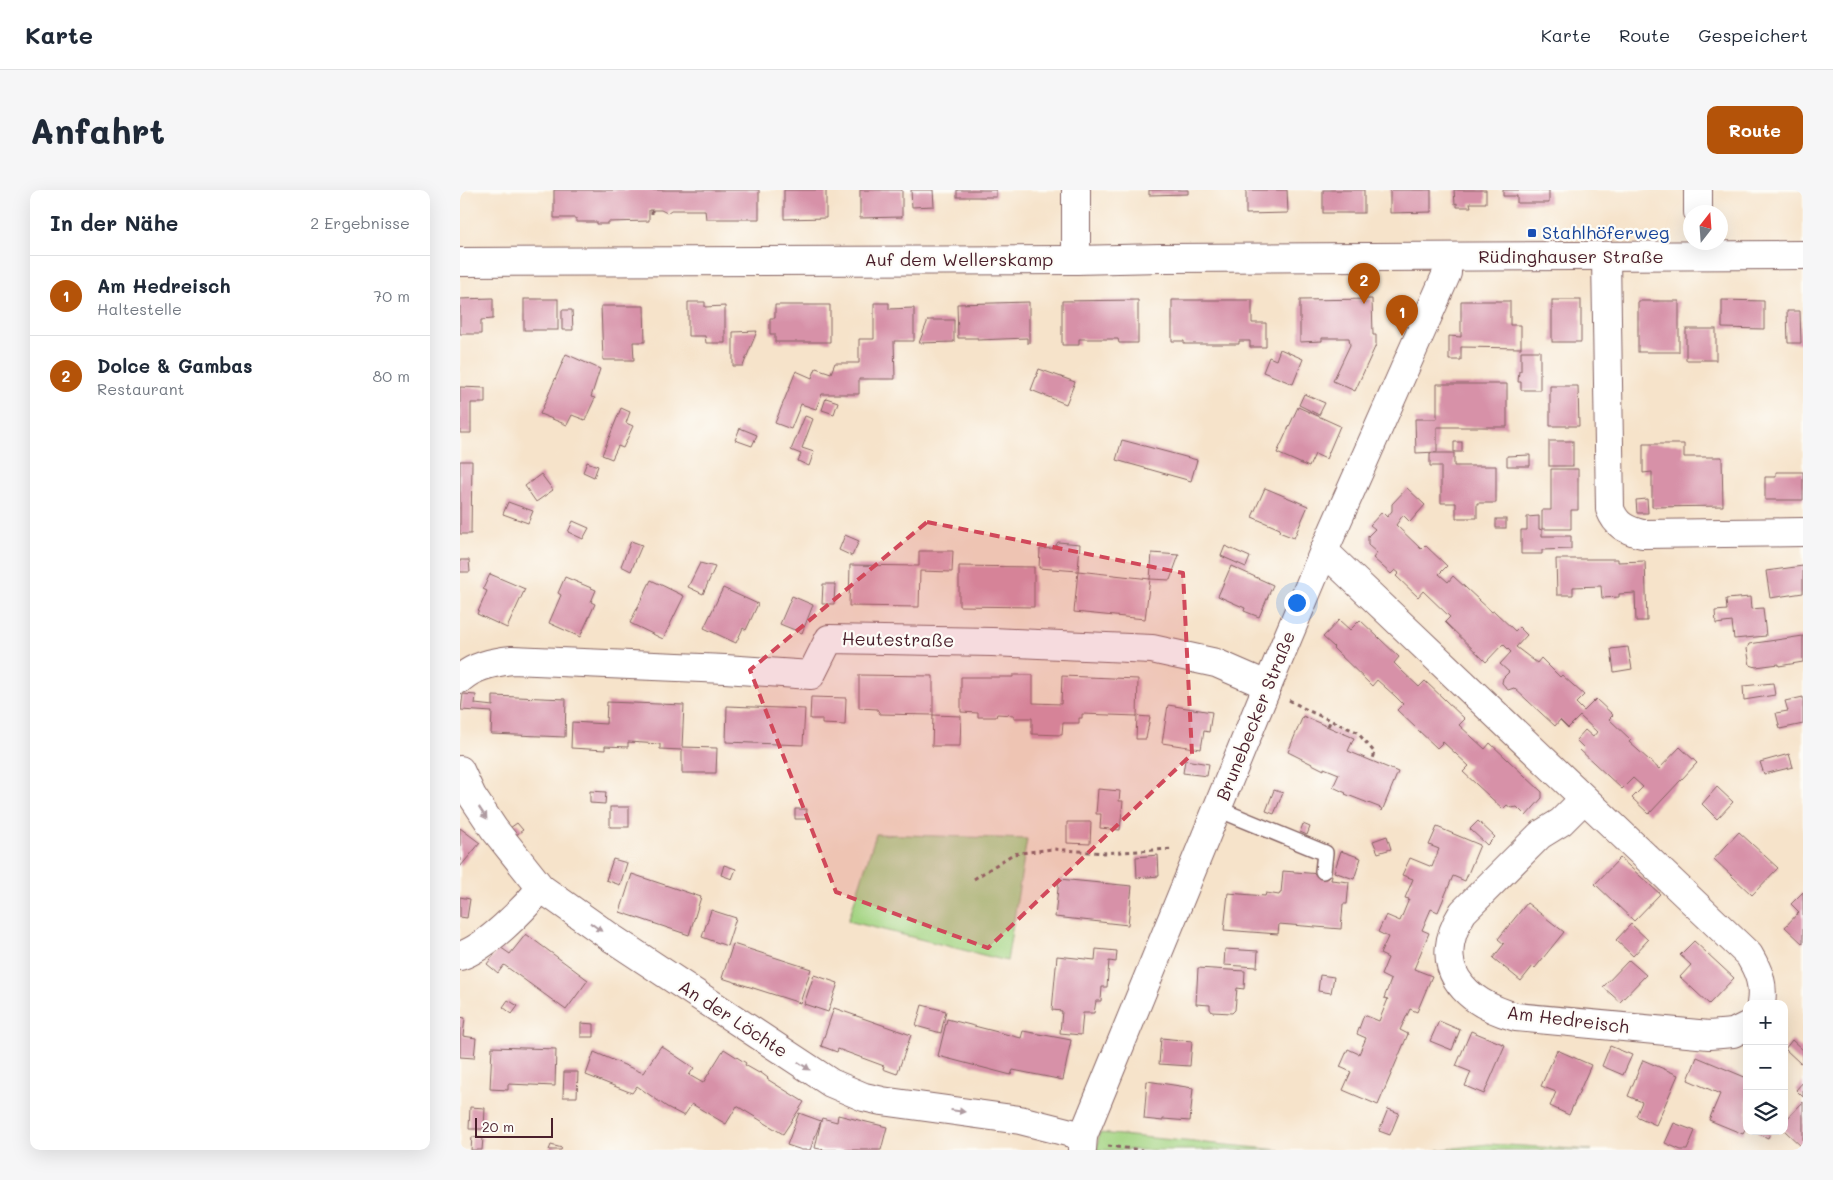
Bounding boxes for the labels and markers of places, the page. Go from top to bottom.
place label: Stahlhöferweg [1542,220,1670,244]
marker: Stahlhöferweg [1526,227,1538,239]
pin: 2 [1348,263,1380,304]
pin: 1 [1386,295,1418,336]

